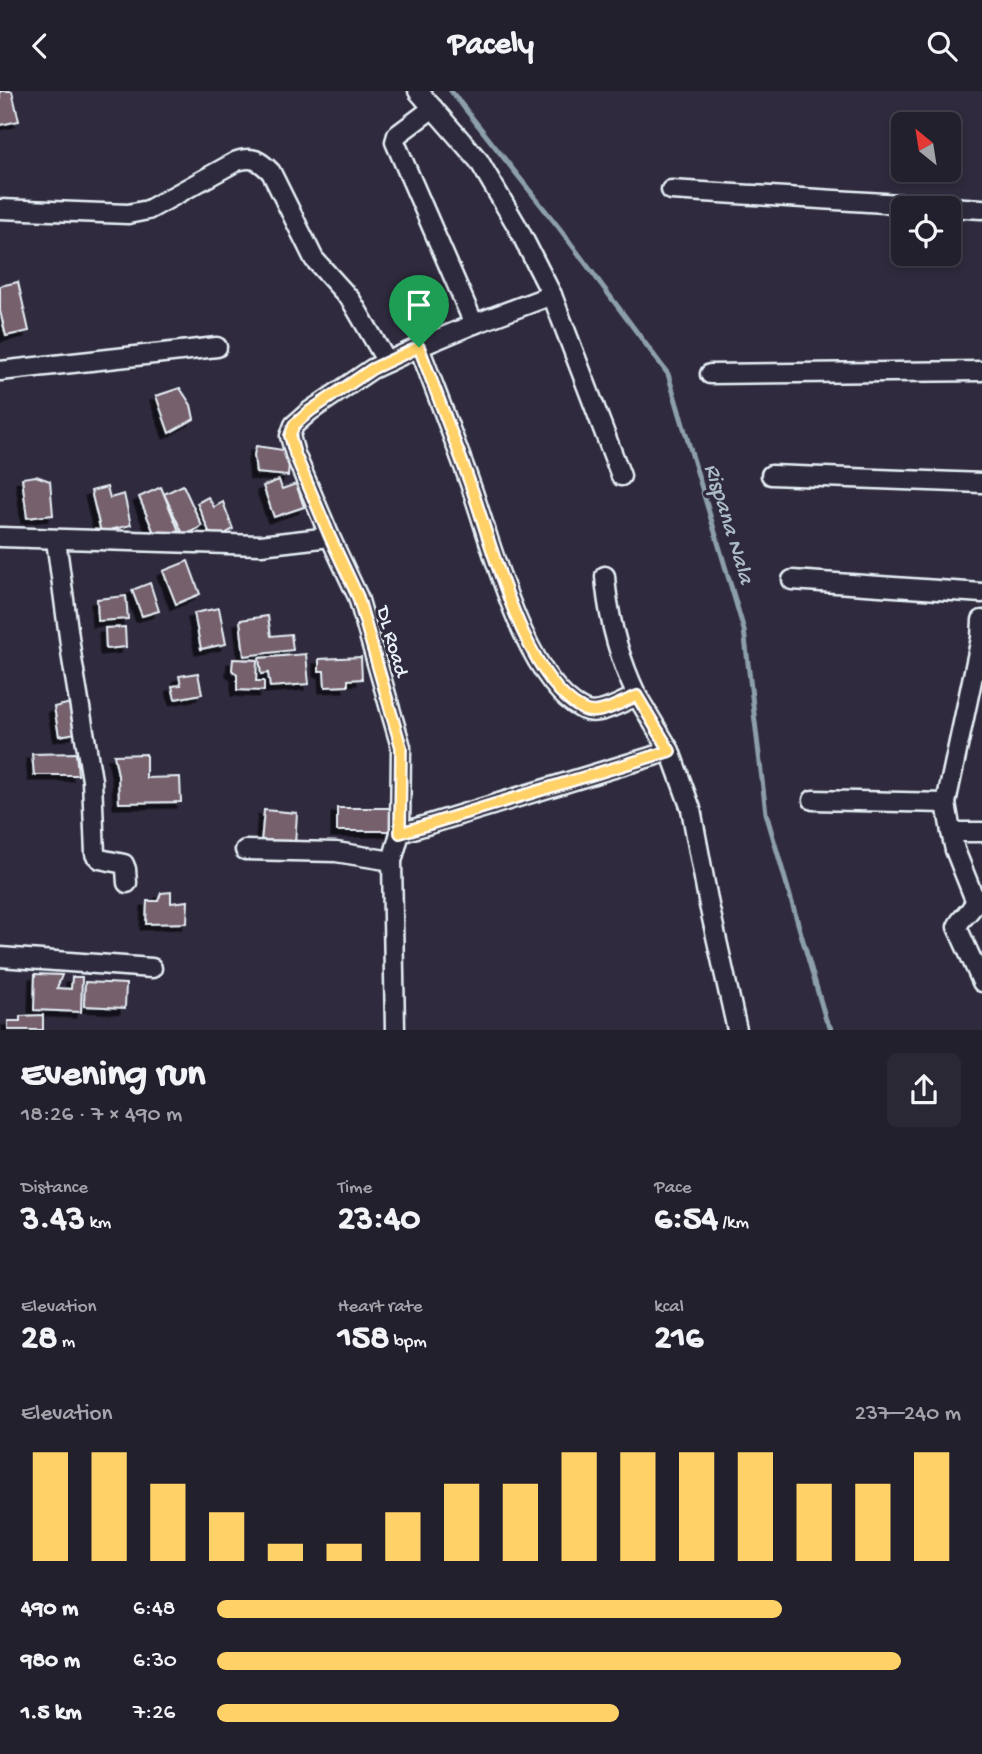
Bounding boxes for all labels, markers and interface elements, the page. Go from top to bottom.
icon: back [21,27,59,65]
text: Pacely [448,27,534,65]
icon: search [923,27,961,65]
north arrow [891,112,961,182]
map controls [891,112,961,266]
button: locate [891,196,961,266]
pin [389,275,449,347]
icon: arrive [400,286,438,324]
water label: Rispana Nala [697,461,759,589]
street label: DL Road [368,602,413,682]
button: share [887,1053,961,1127]
text: Evening run [21,1054,205,1098]
text: 18:26 · 7 × 490 m [21,1102,182,1129]
text: Distance [21,1177,88,1200]
text: Time [338,1177,372,1200]
text: Pace [654,1177,692,1200]
text: 3.43 [21,1200,85,1241]
text: 23:40 [338,1200,420,1241]
text: 6:54 [654,1200,718,1241]
text: km [85,1212,111,1235]
text: /km [718,1212,749,1235]
text: Elevation [21,1296,97,1319]
text: Heart rate [338,1296,423,1319]
text: kcal [654,1296,684,1319]
text: 28 [21,1319,57,1360]
text: 158 [338,1319,389,1360]
text: 216 [654,1319,703,1360]
text: m [57,1331,75,1354]
text: bpm [389,1331,427,1354]
text: Elevation [21,1401,112,1428]
text: 237–240 m [855,1401,961,1428]
text: 490 m [21,1596,78,1623]
text: 6:48 [133,1596,175,1623]
text: 980 m [21,1648,80,1675]
text: 6:30 [133,1648,177,1675]
text: 1.5 km [21,1700,82,1727]
text: 7:26 [133,1700,175,1727]

